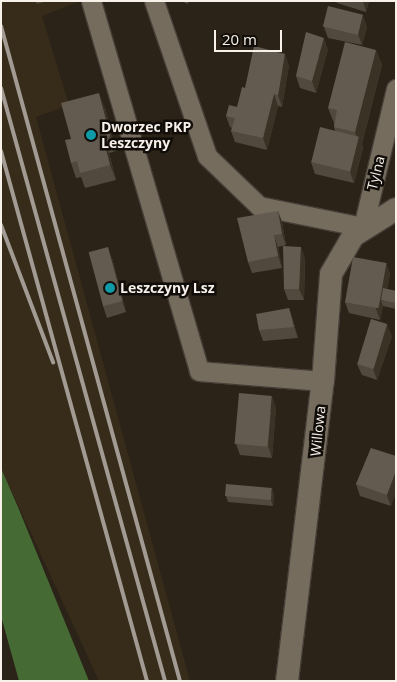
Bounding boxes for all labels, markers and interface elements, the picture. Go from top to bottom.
scale bar [217,20,284,52]
text: 20 m [222,29,257,49]
place label: Dworzec PKP Leszczyny [101,119,191,152]
marker: Dworzec PKP Leszczyny [85,129,97,141]
street label: Tylna [364,154,388,192]
place label: Leszczyny Lsz [120,280,214,296]
marker: Leszczyny Lsz [104,282,116,294]
street label: Willowa [307,405,329,457]

